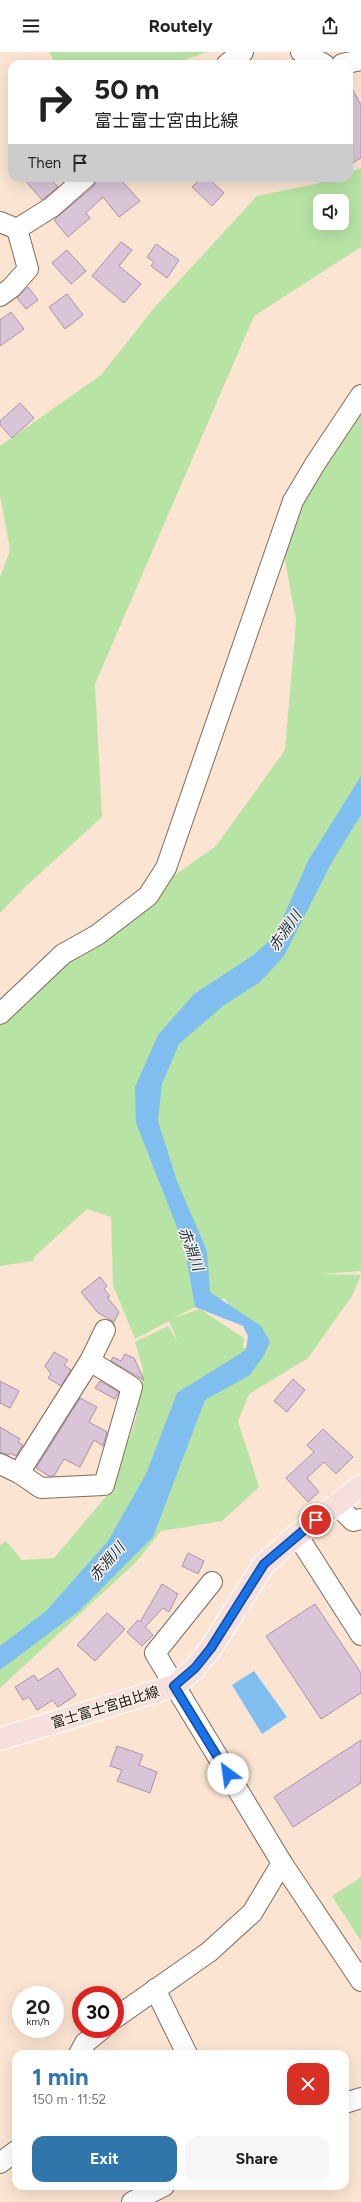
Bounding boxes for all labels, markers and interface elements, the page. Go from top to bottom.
icon: menu [20,15,42,37]
text: Routely [148,15,213,37]
icon: share [319,15,341,37]
text: 50 m [94,72,160,106]
icon: right [28,76,80,128]
text: 富士富士宮由比線 [94,110,238,132]
icon: arrive [69,152,91,174]
text: Then [28,154,61,172]
map controls [313,194,349,230]
button: sound [313,194,349,230]
water label: 赤淵川 [265,906,306,955]
water label: 赤淵川 [175,1225,208,1275]
pin [299,1503,333,1537]
icon: arrive [305,1509,327,1531]
water label: 赤淵川 [85,1538,130,1585]
street label: 富士富士宮由比線 [49,1683,161,1732]
position arrow [207,1753,249,1795]
speed limit sign: 30 [72,1986,124,2038]
text: 20 [26,1995,50,2019]
text: km/h [27,2015,49,2028]
text: 1 min [32,2062,89,2091]
button: close [287,2063,329,2105]
text: 150 m · 11:52 [32,2092,106,2107]
button: Exit [32,2136,177,2182]
button: Share [185,2136,329,2182]

